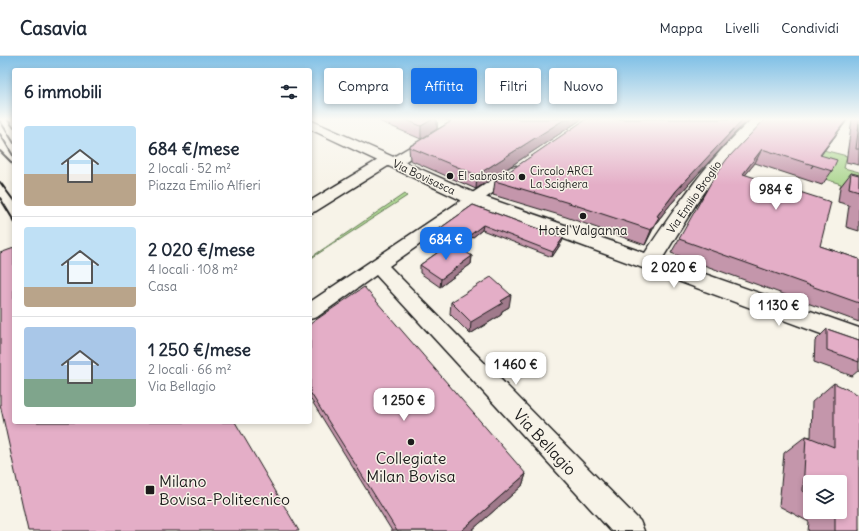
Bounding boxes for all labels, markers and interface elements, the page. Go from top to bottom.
text: Casavia [20,16,87,40]
text: Mappa [660,19,703,37]
text: Livelli [725,19,759,37]
text: Condividi [781,19,839,37]
chip: Compra [324,68,403,104]
chip: Affitta [411,68,477,104]
chip: Filtri [485,68,541,104]
chip: Nuovo [549,68,617,104]
text: 6 immobili [24,81,102,103]
icon: filters [278,81,300,103]
text: 684 €/mese [148,138,239,160]
icon: home [56,142,104,190]
street label: Via Bovisasca [390,156,458,198]
street label: Via Emilio Broglio [664,158,724,236]
text: 2 locali · 52 m² [148,160,231,177]
place label: Circolo ARCI La Scighera [530,164,593,191]
place label: El sabrosito [458,169,515,183]
marker: El sabrosito [445,171,455,181]
marker: Circolo ARCI La Scighera [517,172,527,182]
text: Piazza Emilio Alfieri [148,177,261,194]
pin: 984 € [748,177,804,211]
text: 984 € [759,181,793,198]
marker: Hotel Valganna [578,211,588,221]
place label: Hotel Valganna [539,222,627,239]
pin: 684 € [418,227,474,261]
text: 684 € [429,231,463,248]
text: 2 020 €/mese [148,239,255,261]
icon: home [56,243,104,291]
pin: 2 020 € [637,255,711,289]
text: 2 020 € [651,259,697,276]
text: 4 locali · 108 m² [148,261,238,278]
text: Casa [148,278,177,295]
pin: 1 130 € [742,293,816,327]
text: 1 130 € [759,297,799,314]
text: 1 250 €/mese [148,339,251,361]
icon: home [56,343,104,391]
pin: 1 460 € [479,352,553,386]
text: 1 460 € [494,356,538,373]
text: 2 locali · 66 m² [148,361,232,378]
text: Via Bellagio [148,378,216,395]
pin: 1 250 € [367,388,441,422]
text: 1 250 € [383,392,425,409]
street label: Via Bellagio [509,405,581,479]
marker: Collegiate Milan Bovisa [406,437,416,447]
place label: Collegiate Milan Bovisa [366,448,456,486]
place label: Milano Bovisa-Politecnico [159,471,290,509]
map controls [803,475,847,519]
button: layers [803,475,847,519]
marker: Milano Bovisa-Politecnico [144,484,156,496]

